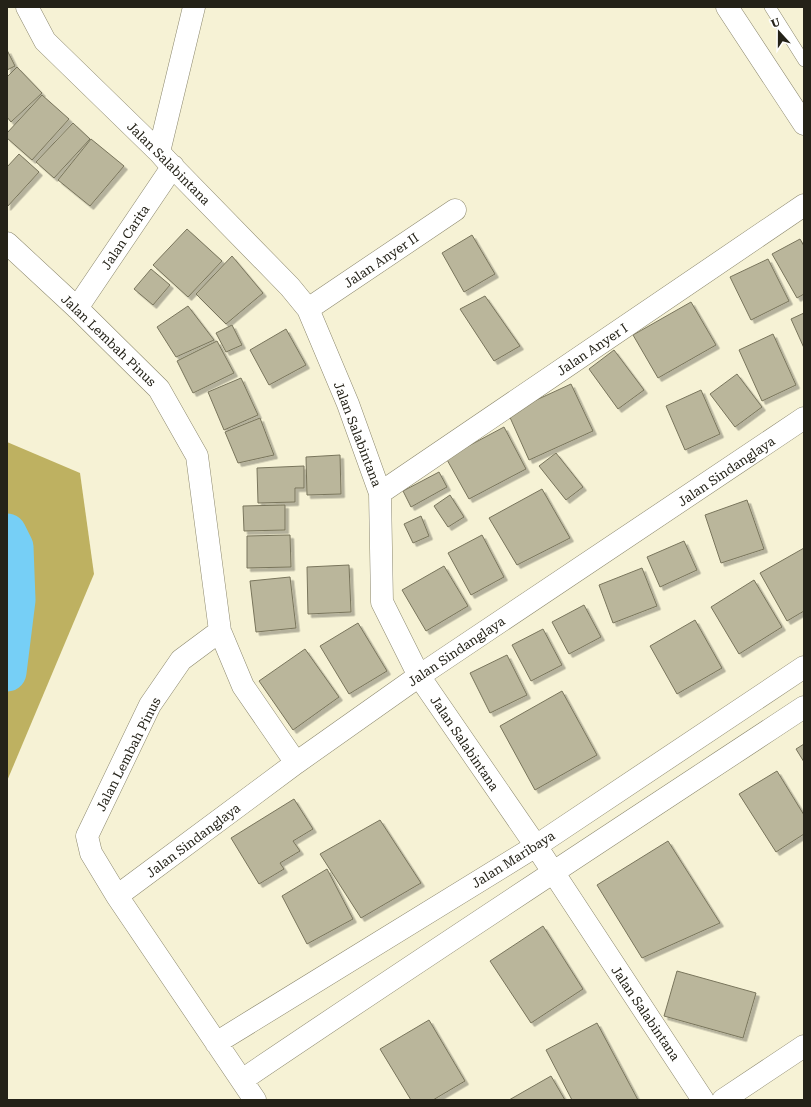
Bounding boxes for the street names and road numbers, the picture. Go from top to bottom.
street label: Jalan Salabintana [124,119,213,208]
street label: Jalan Carita [98,202,152,272]
street label: Jalan Anyer II [341,230,422,291]
street label: Jalan Lembah Pinus [58,291,159,389]
street label: Jalan Anyer I [554,320,631,379]
street label: Jalan Salabintana [331,380,384,489]
street label: Jalan Sindanglaya [675,433,778,509]
street label: Jalan Sindanglaya [405,613,508,689]
street label: Jalan Salabintana [427,693,502,794]
street label: Jalan Lembah Pinus [93,695,164,814]
street label: Jalan Sindanglaya [143,800,243,881]
street label: Jalan Maribaya [469,828,558,891]
street label: Jalan Salabintana [608,963,683,1064]

